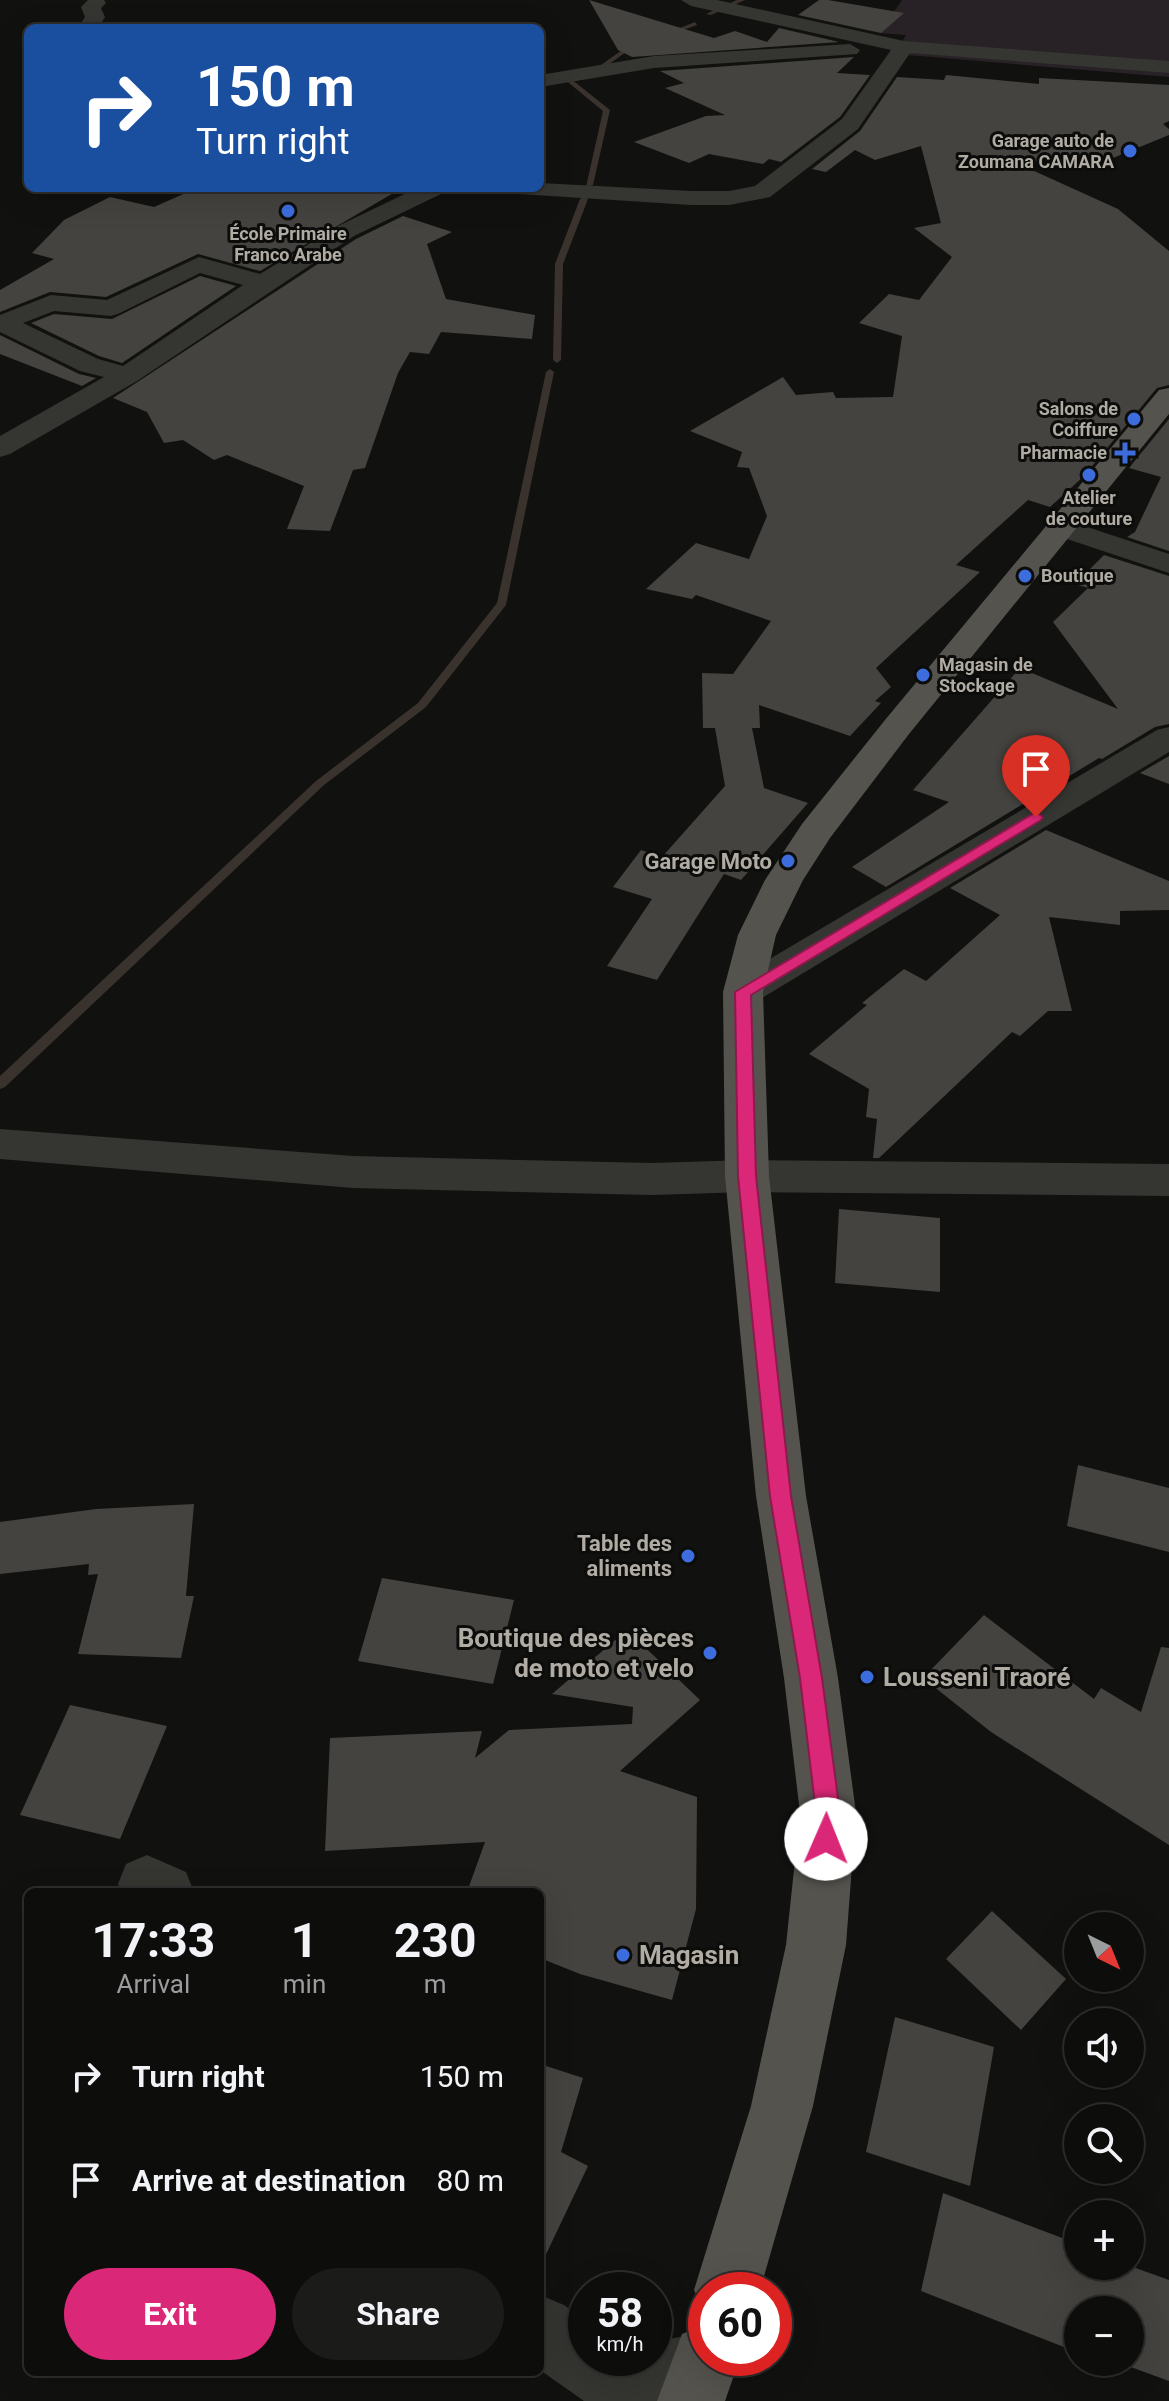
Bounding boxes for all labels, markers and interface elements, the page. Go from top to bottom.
text: 150 m [196,54,355,120]
icon: right [64,56,168,160]
text: Turn right [196,121,349,163]
place label: Garage auto de Zoumana CAMARA [958,130,1115,172]
marker: Garage auto de Zoumana CAMARA [1121,142,1139,160]
marker: École Primaire Franco Arabe [279,202,297,220]
place label: École Primaire Franco Arabe [229,223,347,265]
place label: Salons de Coiffure [1039,398,1118,440]
marker: Salons de Coiffure [1125,410,1143,428]
place label: Pharmacie [1020,442,1107,463]
marker: Pharmacie [1114,442,1136,464]
marker: Atelier de couture [1080,466,1098,484]
place label: Atelier de couture [1046,487,1132,529]
place label: Boutique [1041,565,1114,586]
marker: Boutique [1016,567,1034,585]
place label: Magasin de Stockage [939,654,1033,696]
marker: Magasin de Stockage [914,666,932,684]
pin [1002,735,1070,817]
icon: arrive [1014,747,1058,791]
place label: Garage Moto [645,849,772,874]
marker: Garage Moto [779,852,797,870]
place label: Table des aliments [577,1531,672,1581]
marker: Table des aliments [679,1547,697,1565]
place label: Boutique des pièces de moto et velo [458,1623,694,1683]
marker: Boutique des pièces de moto et velo [701,1644,719,1662]
place label: Lousseni Traoré [883,1662,1071,1692]
marker: Lousseni Traoré [858,1668,876,1686]
position arrow [784,1797,868,1881]
text: 17:33 [92,1912,215,1969]
text: 1 [291,1912,318,1969]
text: 230 [394,1912,476,1969]
north arrow [1064,1912,1144,1992]
map controls [1064,1912,1144,2376]
place label: Magasin [639,1940,739,1970]
marker: Magasin [614,1946,632,1964]
text: Arrival [117,1969,190,1999]
text: min [283,1969,326,1999]
text: m [424,1969,447,1999]
button: sound [1064,2008,1144,2088]
icon: right [64,2054,108,2098]
text: Turn right [132,2059,265,2094]
text: 150 m [420,2059,504,2094]
button: search [1064,2104,1144,2184]
icon: arrive [64,2158,108,2202]
text: Arrive at destination [132,2163,406,2198]
text: 80 m [437,2163,504,2198]
button: + [1064,2200,1144,2280]
button: Exit [64,2268,276,2360]
button: Share [292,2268,504,2360]
speed limit sign: 60 [688,2272,792,2376]
text: 58 [597,2290,643,2337]
button: − [1064,2296,1144,2376]
text: km/h [597,2332,643,2356]

